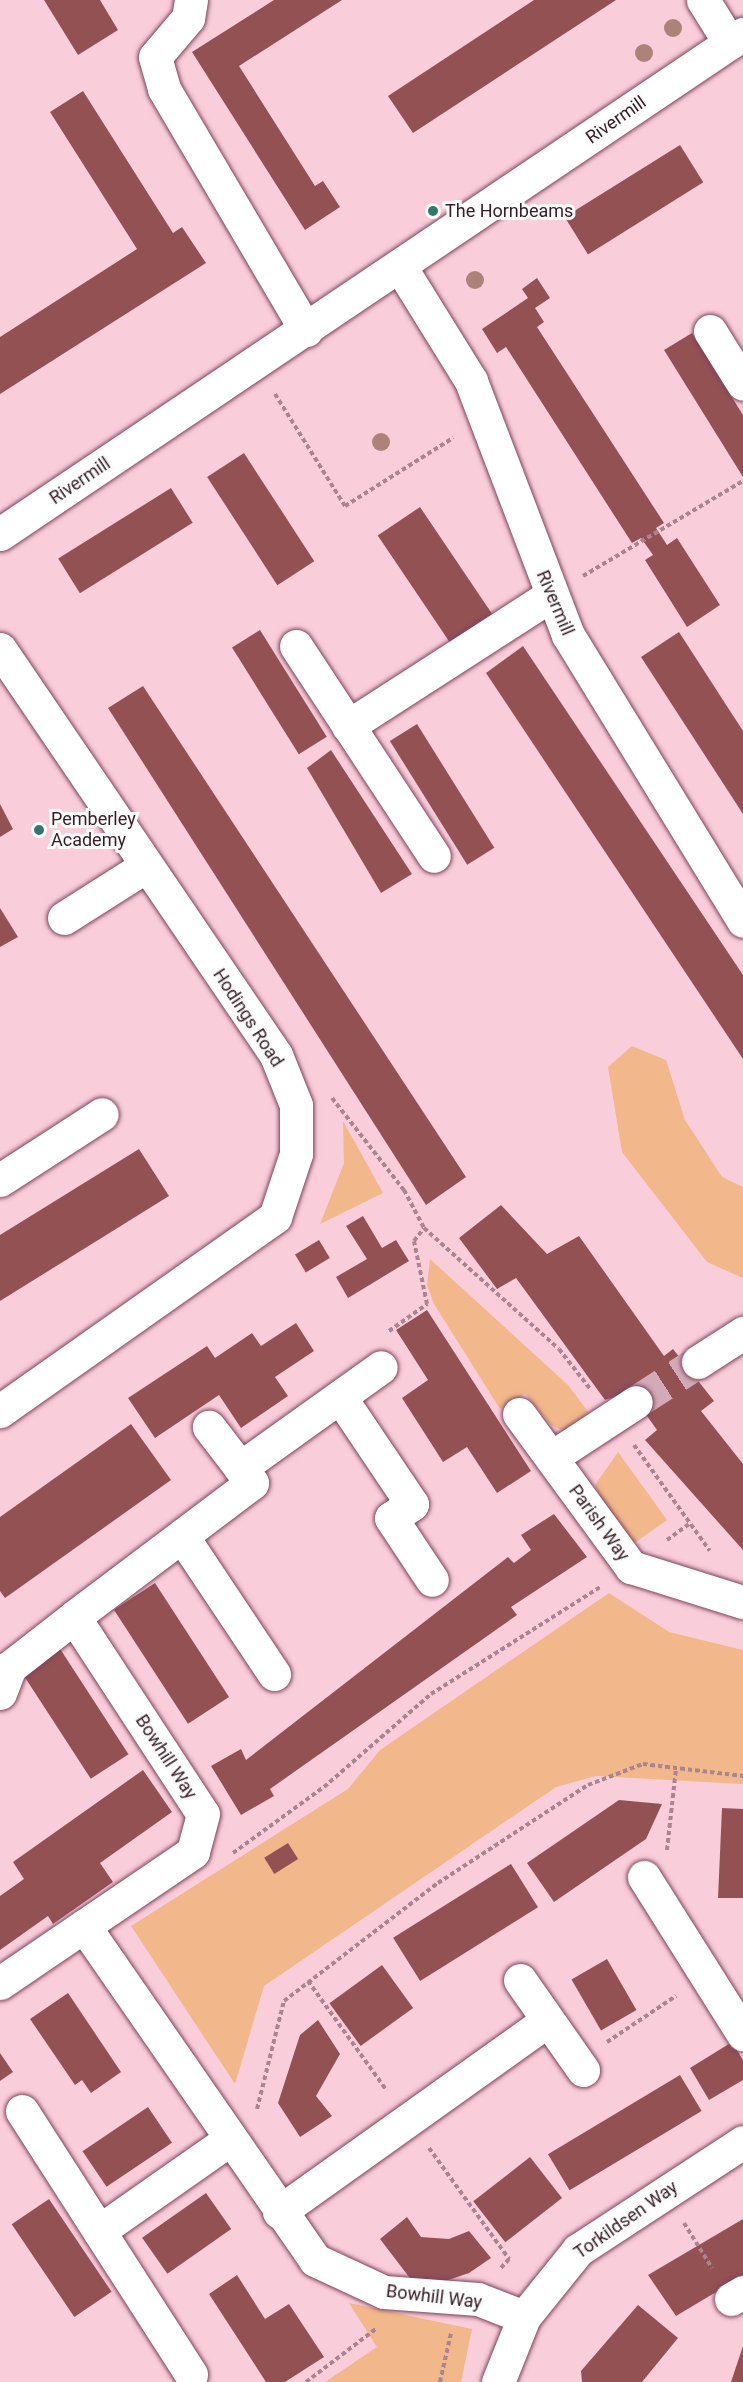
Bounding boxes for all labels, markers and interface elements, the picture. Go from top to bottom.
street label: Rivermill [582,91,650,149]
place label: The Hornbeams [445,200,573,222]
marker: The Hornbeams [426,204,440,218]
street label: Rivermill [46,453,114,509]
street label: Rivermill [532,567,578,639]
place label: Pemberley Academy [51,809,136,852]
marker: Pemberley Academy [32,823,46,837]
street label: Hodings Road [208,965,288,1071]
street label: Parish Way [564,1481,634,1565]
street label: Bowhill Way [131,1711,201,1803]
street label: Torkildsen Way [570,2176,682,2264]
street label: Bowhill Way [385,2280,483,2314]

